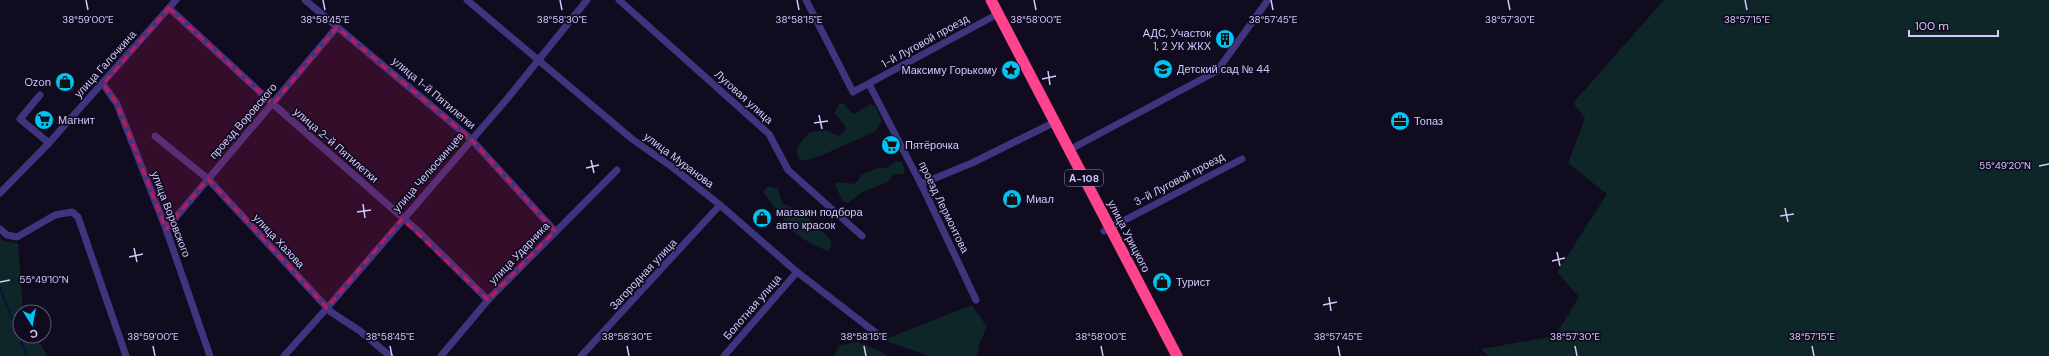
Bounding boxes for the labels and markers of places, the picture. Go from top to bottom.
place label: АДС, Участок 1, 2 УК ЖКХ [1143,26,1212,53]
building icon: АДС, Участок 1, 2 УК ЖКХ [1214,28,1236,50]
school or university icon: Детский сад № 44 [1152,58,1174,80]
place icon: Максиму Горькому [1000,59,1022,81]
place label: Детский сад № 44 [1177,62,1270,76]
place label: Максиму Горькому [901,63,997,77]
shop icon: Ozon [54,71,76,93]
place label: Ozon [25,75,51,89]
supermarket icon: Магнит [33,109,55,131]
office icon: Топаз [1389,110,1411,132]
place label: Магнит [58,113,95,127]
place label: Топаз [1414,114,1443,128]
supermarket icon: Пятёрочка [880,134,902,156]
place label: Пятёрочка [905,138,960,152]
shop icon: Миал [1001,188,1023,210]
place label: Миал [1026,192,1054,206]
place label: магазин подбора авто красок [776,205,863,232]
shop icon: магазин подбора авто красок [751,207,773,229]
shop icon: Турист [1151,271,1173,293]
place label: Турист [1176,275,1210,289]

